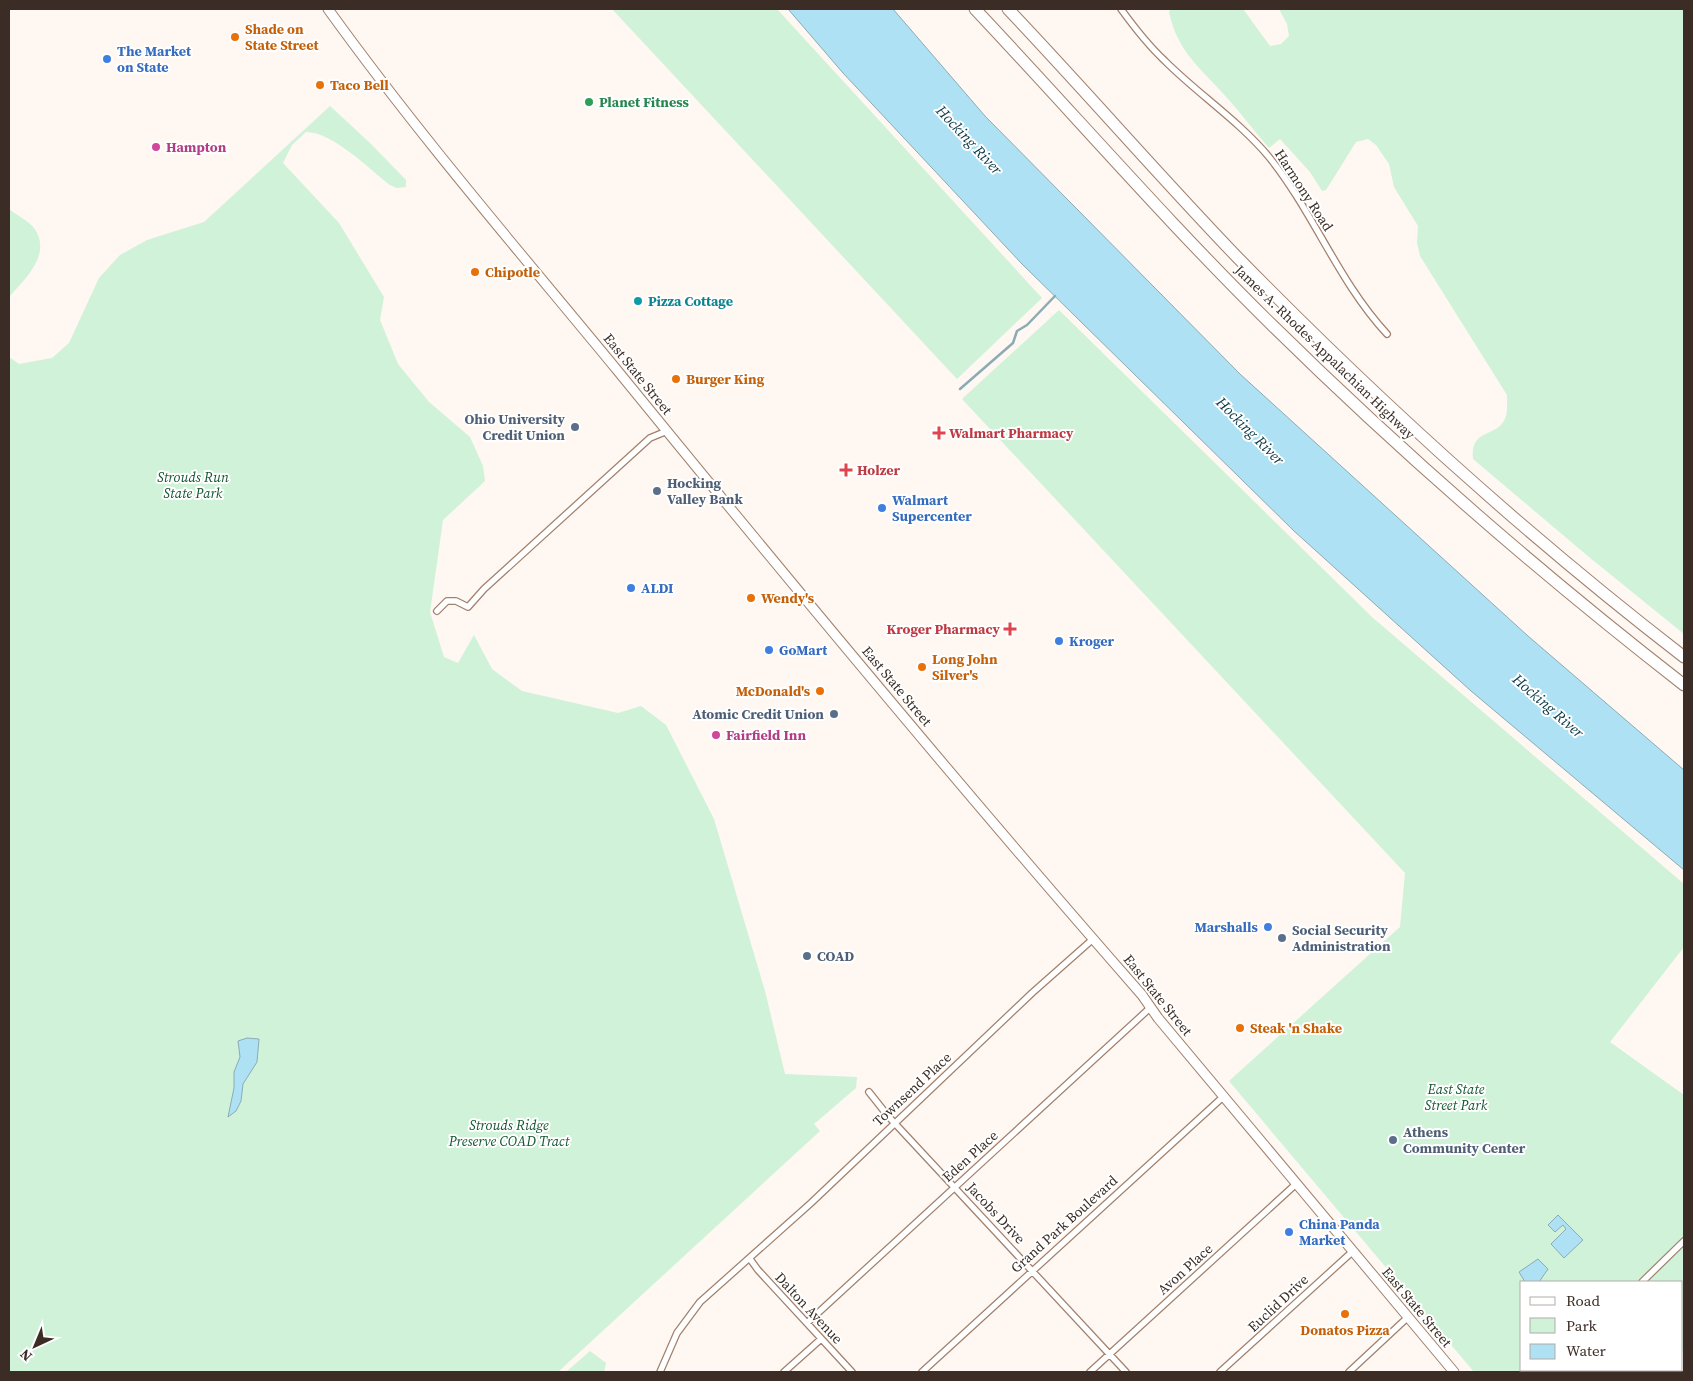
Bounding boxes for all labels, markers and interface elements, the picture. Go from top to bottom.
place label: Shade on State Street [245,19,319,55]
marker: Shade on State Street [229,31,241,43]
place label: The Market on State [117,41,192,77]
marker: The Market on State [101,53,113,65]
place label: Taco Bell [330,75,389,95]
marker: Taco Bell [314,79,326,91]
place label: Planet Fitness [599,92,690,112]
marker: Planet Fitness [583,96,595,108]
water label: Hocking River [931,99,1008,180]
place label: Hampton [166,137,227,157]
marker: Hampton [150,141,162,153]
street label: Harmony Road [1270,145,1338,235]
street label: James A. Rhodes Appalachian Highway [1230,259,1420,444]
place label: Chipotle [485,262,540,282]
marker: Chipotle [469,266,481,278]
place label: Pizza Cottage [648,291,733,311]
marker: Pizza Cottage [632,295,644,307]
street label: East State Street [599,329,677,419]
place label: Burger King [686,369,765,389]
marker: Burger King [670,373,682,385]
water label: Hocking River [1211,391,1290,470]
place label: Ohio University Credit Union [465,409,566,445]
marker: Ohio University Credit Union [569,421,581,433]
place label: Walmart Pharmacy [949,423,1074,443]
marker: Walmart Pharmacy [933,427,945,439]
place label: Holzer [857,460,901,480]
marker: Holzer [839,463,853,477]
park label: Strouds Run State Park [157,467,229,503]
place label: Hocking Valley Bank [667,473,743,509]
marker: Hocking Valley Bank [651,485,663,497]
place label: Walmart Supercenter [892,490,972,526]
marker: Walmart Supercenter [876,502,888,514]
place label: ALDI [641,578,673,598]
marker: ALDI [625,582,637,594]
place label: Wendy's [761,588,815,608]
marker: Wendy's [745,592,757,604]
place label: Kroger Pharmacy [886,619,1001,639]
marker: Kroger Pharmacy [1004,623,1016,635]
place label: Kroger [1069,631,1115,651]
marker: Kroger [1053,635,1065,647]
place label: GoMart [779,640,828,660]
street label: East State Street [857,642,937,731]
marker: GoMart [763,644,775,656]
place label: Long John Silver's [932,649,998,685]
marker: Long John Silver's [916,661,928,673]
water label: Hocking River [1507,668,1589,743]
place label: McDonald's [736,681,811,701]
marker: McDonald's [814,685,826,697]
place label: Atomic Credit Union [692,704,824,724]
marker: Atomic Credit Union [828,708,840,720]
place label: Fairfield Inn [726,725,806,745]
marker: Fairfield Inn [710,729,722,741]
place label: Marshalls [1194,917,1259,937]
place label: Social Security Administration [1292,920,1391,956]
marker: Marshalls [1262,921,1274,933]
marker: Social Security Administration [1276,932,1288,944]
place label: COAD [817,946,854,966]
marker: COAD [801,950,813,962]
street label: East State Street [1119,950,1197,1040]
place label: Steak 'n Shake [1250,1018,1342,1038]
marker: Steak 'n Shake [1234,1022,1246,1034]
street label: Townsend Place [868,1047,956,1131]
park label: East State Street Park [1425,1079,1488,1115]
park label: Strouds Ridge Preserve COAD Tract [448,1115,571,1151]
place label: Athens Community Center [1403,1122,1526,1158]
street label: Eden Place [938,1126,1002,1186]
marker: Athens Community Center [1387,1134,1399,1146]
street label: Grand Park Boulevard [1006,1171,1122,1277]
street label: Jacobs Drive [962,1177,1030,1248]
place label: China Panda Market [1299,1214,1380,1250]
marker: China Panda Market [1283,1226,1295,1238]
street label: Avon Place [1153,1239,1217,1299]
street label: East State Street [1377,1263,1457,1352]
street label: Dalton Avenue [771,1268,847,1348]
street label: Euclid Drive [1243,1270,1313,1336]
legend [1520,1281,1683,1371]
text: Road [1566,1290,1600,1311]
marker: Donatos Pizza [1339,1308,1351,1320]
text: Park [1566,1315,1598,1336]
place label: Donatos Pizza [1300,1320,1390,1340]
north arrow [10,1321,60,1371]
text: Water [1566,1340,1607,1361]
text: N [15,1345,37,1366]

